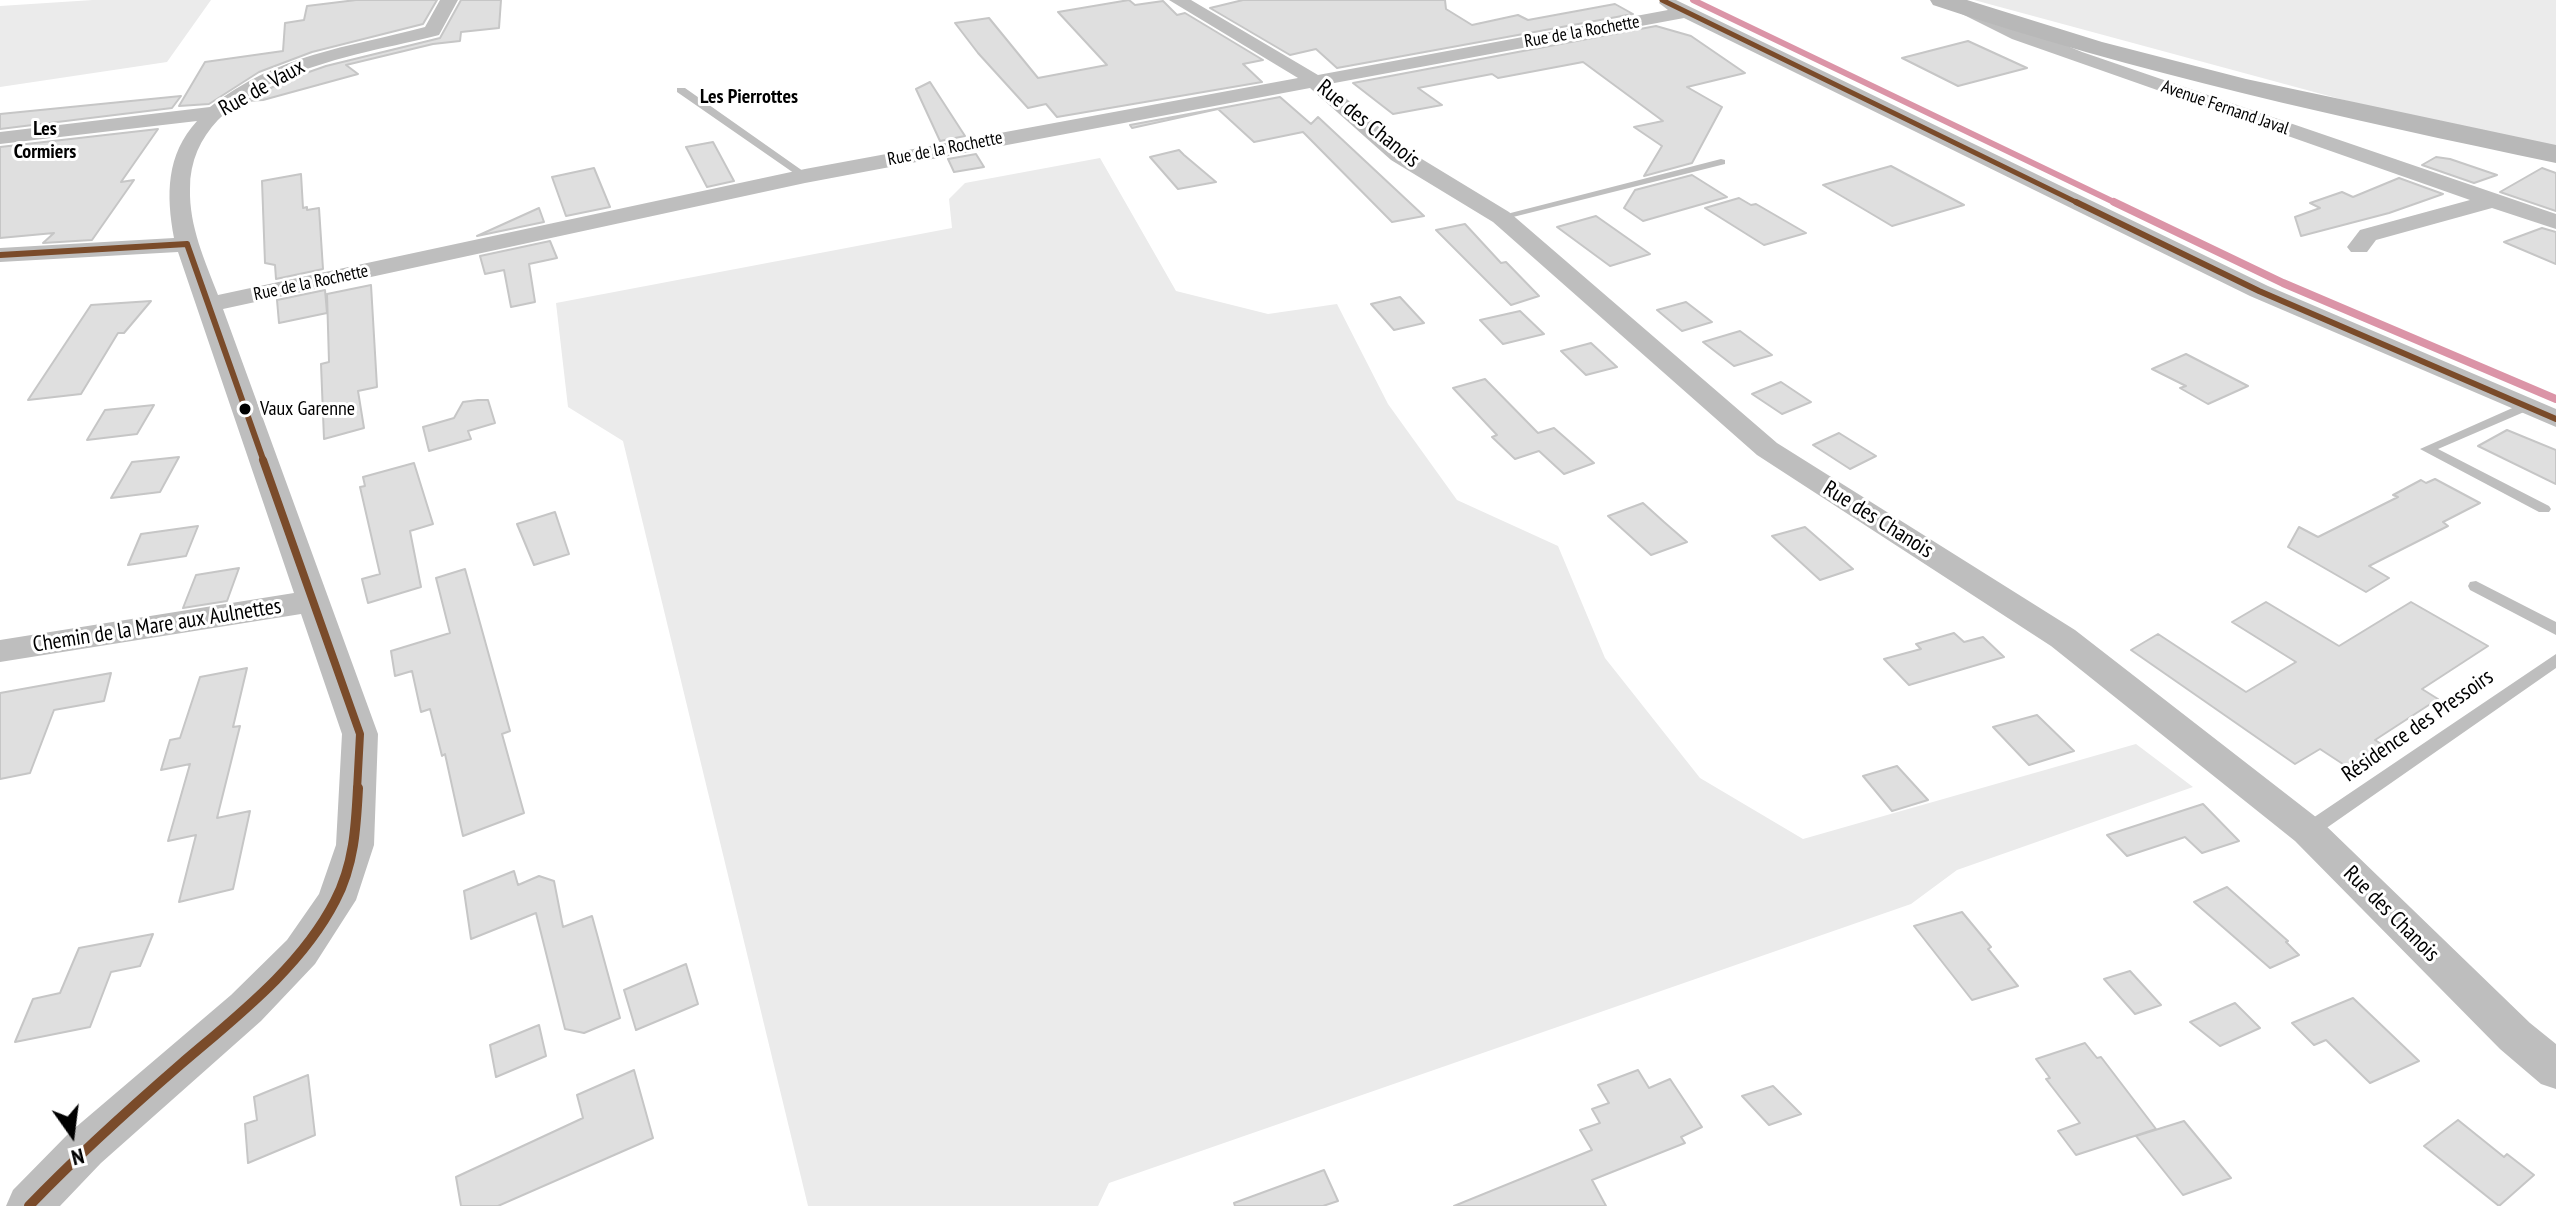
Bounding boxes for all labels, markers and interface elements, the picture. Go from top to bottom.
street label: Rue de la Rochette [1523,11,1641,53]
street label: Rue de Vaux [215,54,309,122]
street label: Rue des Chanois [1311,75,1425,173]
street label: Avenue Fernand Javal [2158,76,2292,140]
district label: Les Pierrottes [700,85,798,109]
district label: Les Cormiers [14,117,76,164]
street label: Rue de la Rochette [886,127,1004,171]
street label: Rue de la Rochette [252,260,370,306]
place label: Vaux Garenne [260,397,355,421]
marker: Vaux Garenne [237,401,253,417]
street label: Rue des Chanois [1818,476,1938,564]
street label: Chemin de la Mare aux Aulnettes [31,593,283,659]
street label: Résidence des Pressoirs [2337,664,2499,788]
street label: Rue des Chanois [2338,861,2444,967]
north arrow [32,1094,112,1174]
text: N [69,1142,87,1172]

